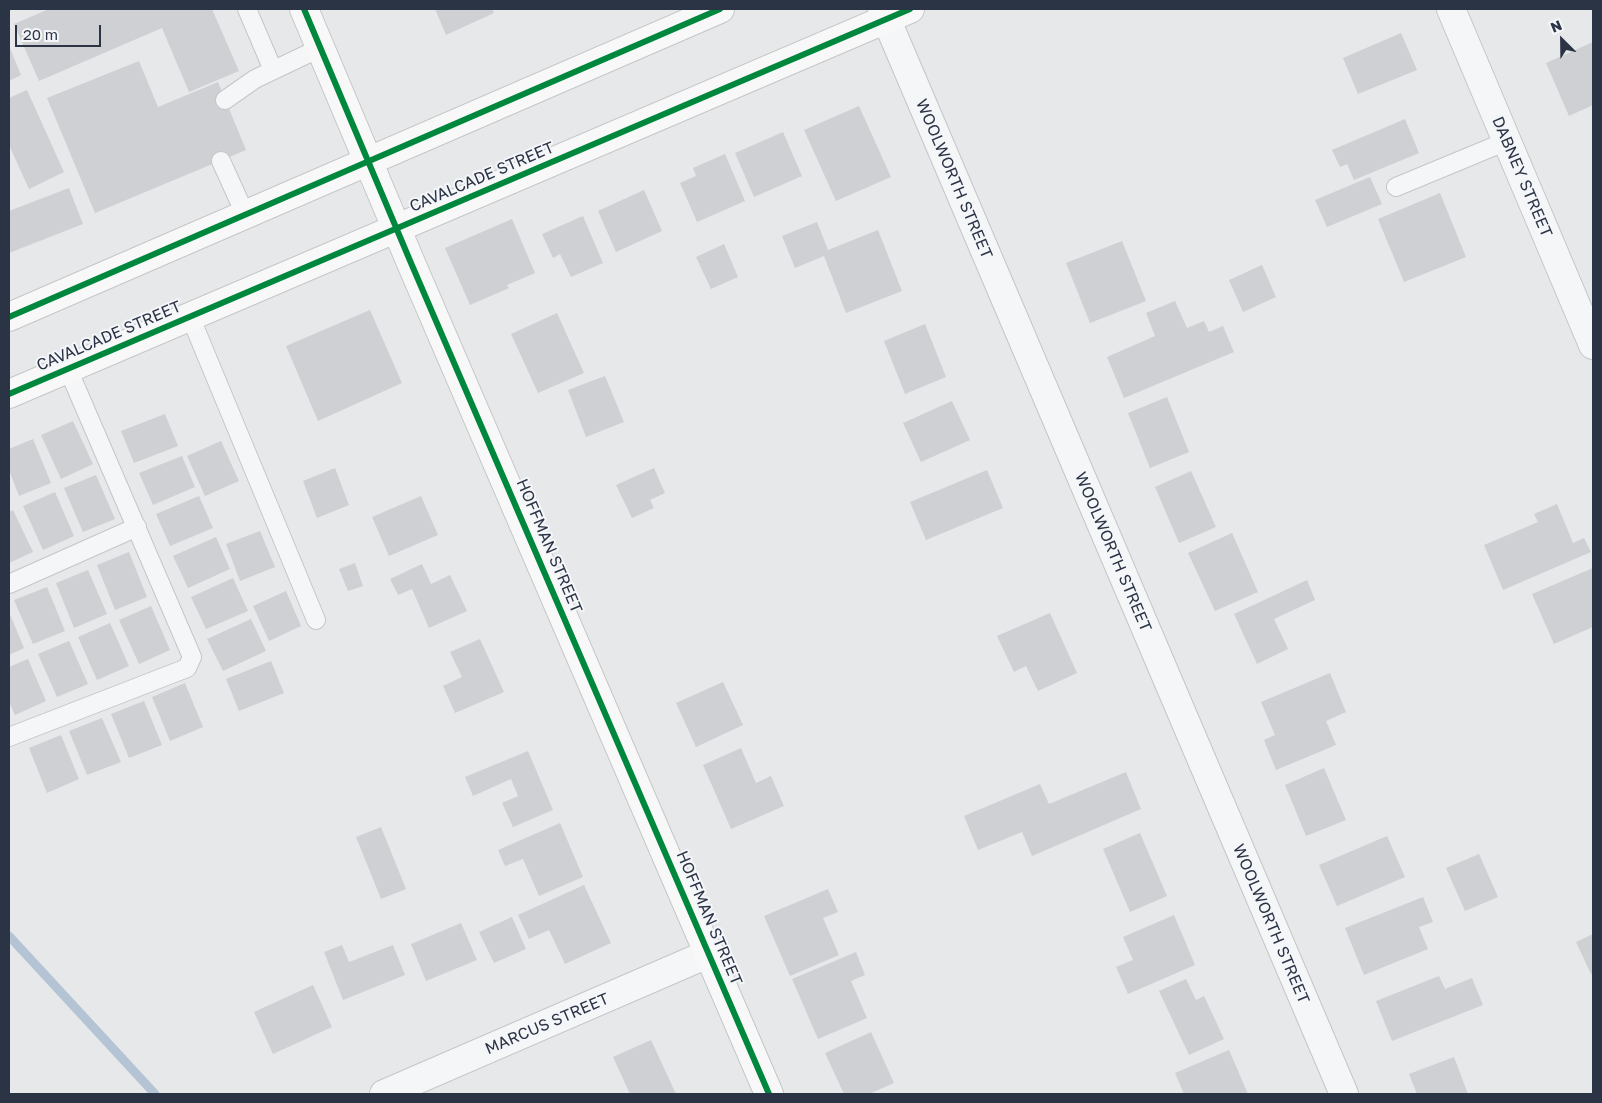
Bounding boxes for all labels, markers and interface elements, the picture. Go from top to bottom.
scale bar [18,15,104,47]
north arrow [1537,15,1587,65]
text: N [1548,16,1564,36]
text: 20 m [23,25,58,43]
street label: WOOLWORTH STREET [912,96,996,262]
street label: DABNEY STREET [1488,114,1556,240]
street label: CAVALCADE STREET [407,138,557,216]
street label: CAVALCADE STREET [34,297,184,375]
street label: WOOLWORTH STREET [1071,469,1155,635]
street label: HOFFMAN STREET [512,476,586,616]
street label: WOOLWORTH STREET [1229,841,1313,1007]
street label: HOFFMAN STREET [672,848,746,988]
street label: MARCUS STREET [482,989,612,1059]

